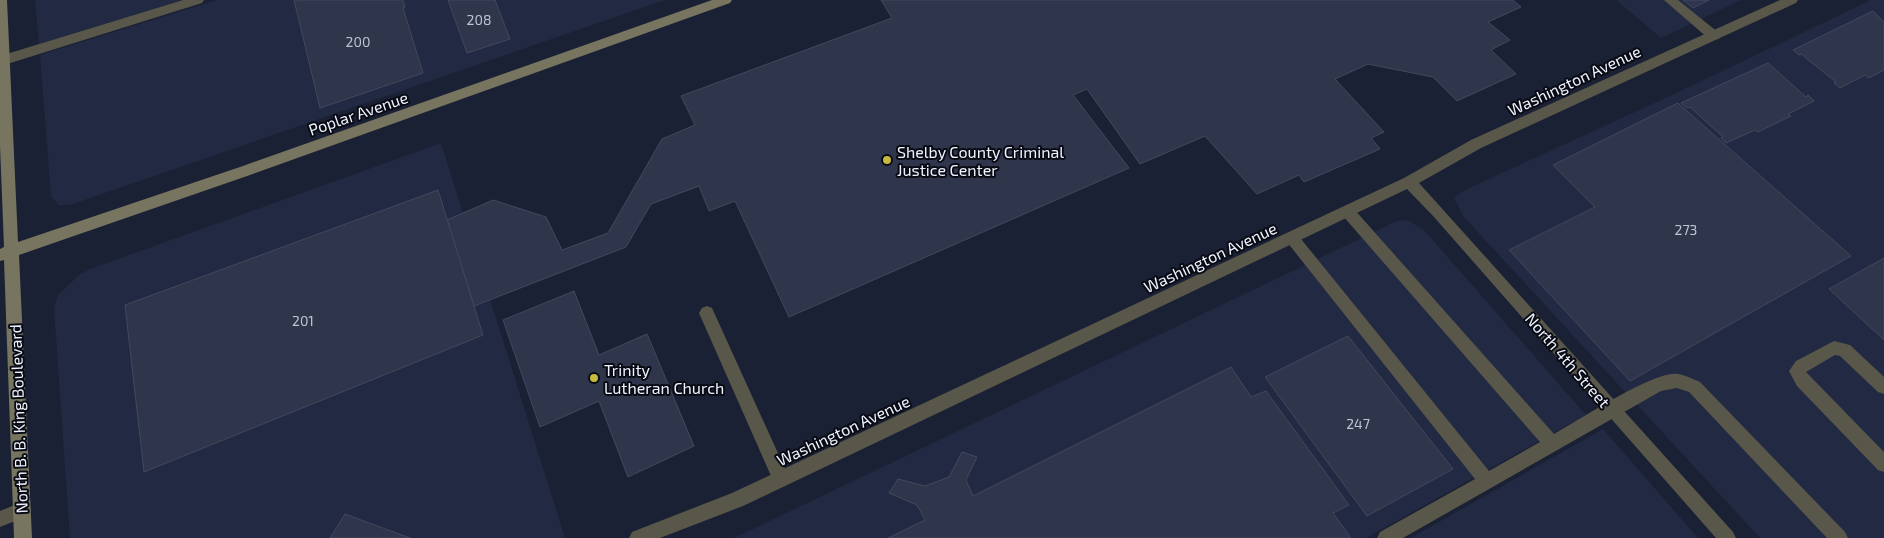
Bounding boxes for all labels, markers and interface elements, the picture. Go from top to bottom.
house number: 208 [467,11,491,28]
house number: 200 [346,33,370,50]
street label: Washington Avenue [1504,41,1644,119]
street label: Poplar Avenue [306,87,410,139]
place label: Shelby County Criminal Justice Center [897,142,1064,179]
marker: Shelby County Criminal Justice Center [881,154,893,166]
street label: Washington Avenue [1140,218,1280,296]
house number: 273 [1675,221,1697,238]
street label: North 4th Street [1522,309,1614,411]
house number: 201 [292,312,314,329]
street label: North B. B. King Boulevard [5,324,31,514]
place label: Trinity Lutheran Church [604,360,724,397]
marker: Trinity Lutheran Church [588,372,600,384]
street label: Washington Avenue [773,391,913,469]
house number: 247 [1346,415,1370,432]

